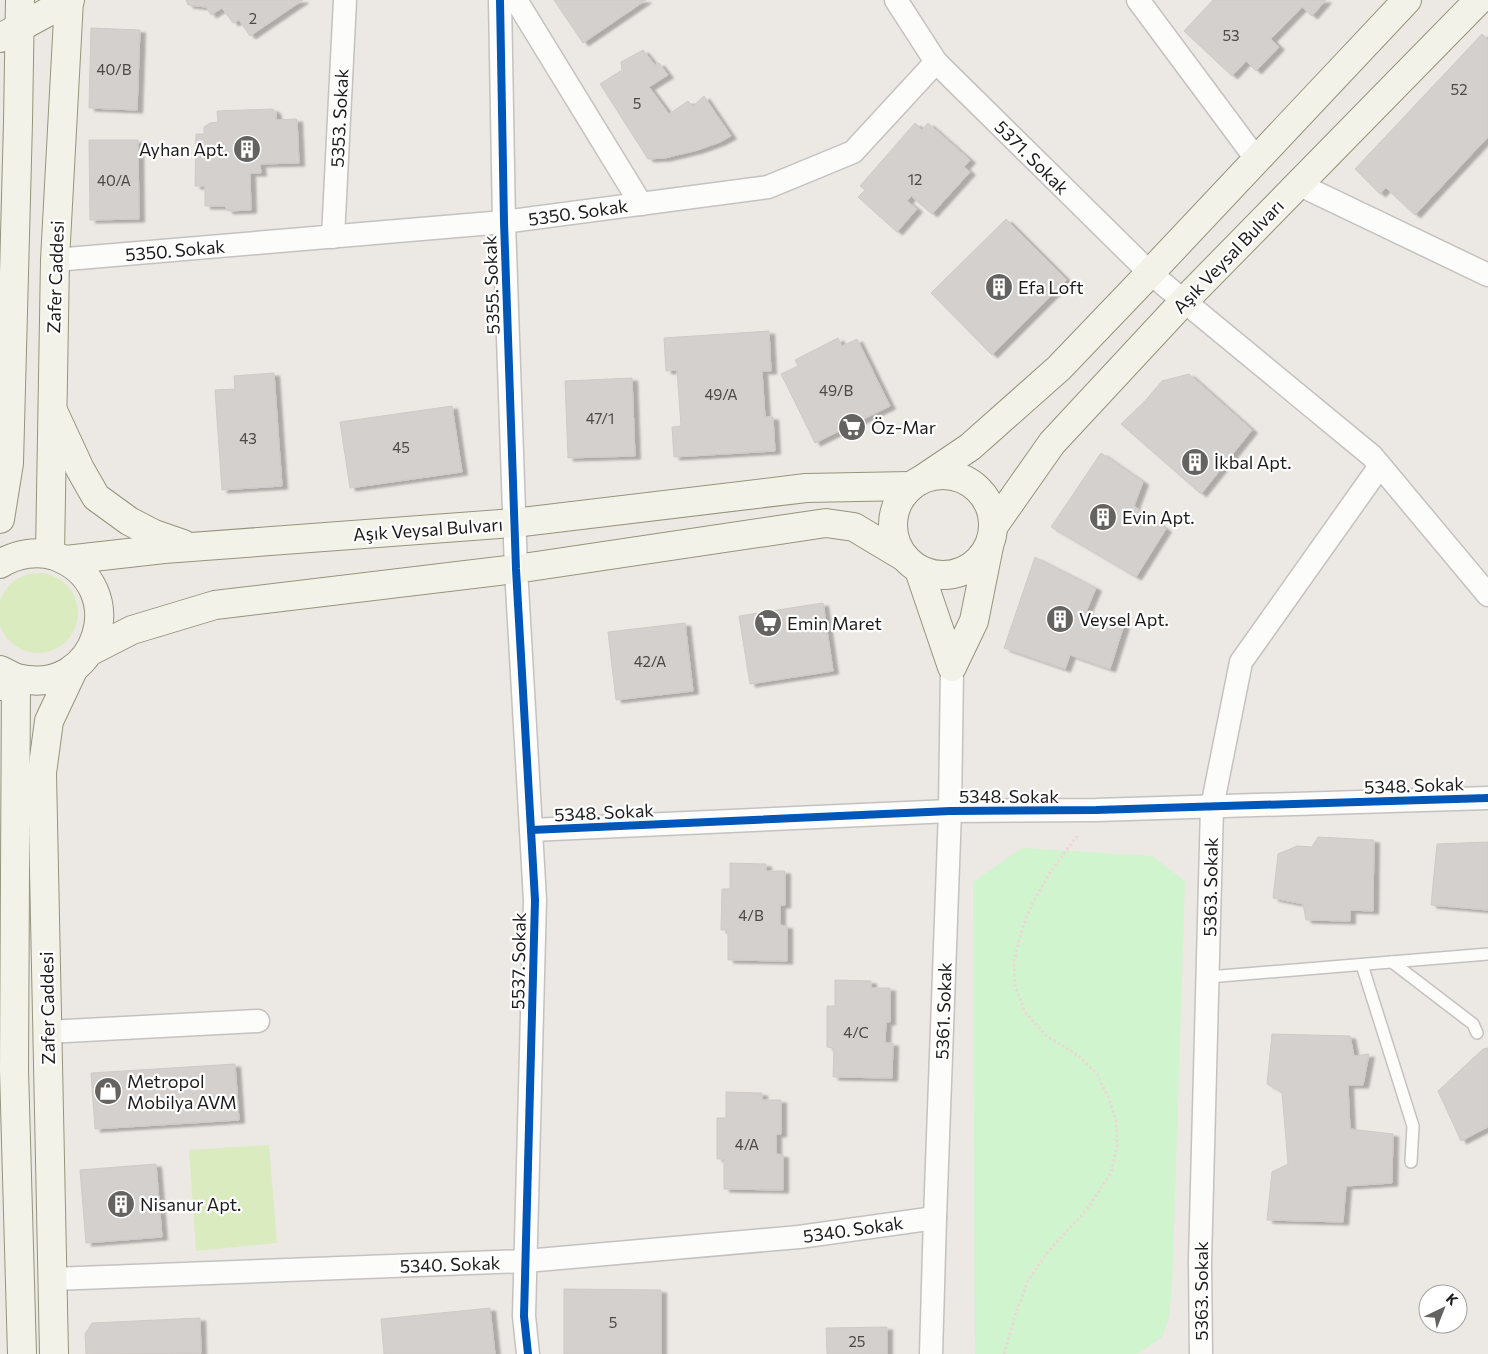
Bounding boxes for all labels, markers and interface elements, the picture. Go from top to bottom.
house number: 2 [249,9,257,27]
house number: 53 [1222,26,1240,44]
house number: 40/B [97,60,132,78]
street label: 5353. Sokak [325,68,353,168]
house number: 52 [1451,80,1467,98]
house number: 5 [633,94,641,112]
street label: 5371. Sokak [990,115,1074,199]
building icon: Ayhan Apt. [232,134,262,164]
place label: Ayhan Apt. [139,138,228,160]
house number: 12 [908,170,922,188]
house number: 40/A [97,171,131,189]
street label: 5350. Sokak [527,194,629,230]
street label: Aşık Veysal Bulvarı [1168,194,1288,318]
street label: Zafer Caddesi [42,220,68,334]
street label: 5350. Sokak [124,235,226,265]
street label: 5355. Sokak [478,235,504,335]
building icon: Efa Loft [984,272,1014,302]
place label: Efa Loft [1018,276,1084,298]
house number: 49/B [819,381,853,399]
house number: 49/A [704,385,738,403]
house number: 47/1 [586,409,614,427]
supermarket icon: Öz-Mar [837,412,867,442]
place label: Öz-Mar [871,416,936,438]
house number: 43 [239,429,257,447]
house number: 45 [392,438,410,456]
building icon: İkbal Apt. [1180,447,1210,477]
place label: İkbal Apt. [1214,451,1291,473]
building icon: Evin Apt. [1088,502,1118,532]
place label: Evin Apt. [1122,506,1195,528]
street label: Aşık Veysal Bulvarı [352,513,504,545]
building icon: Veysel Apt. [1045,604,1075,634]
supermarket icon: Emin Maret [753,608,783,638]
place label: Veysel Apt. [1079,608,1169,630]
place label: Emin Maret [787,612,882,634]
house number: 42/A [634,652,666,670]
street label: 5348. Sokak [1364,772,1465,798]
street label: 5348. Sokak [959,785,1059,807]
street label: 5348. Sokak [554,798,655,826]
street label: 5363. Sokak [1198,837,1222,937]
house number: 4/B [738,906,764,924]
street label: 5537. Sokak [506,912,530,1010]
street label: Zafer Caddesi [35,951,59,1065]
street label: 5361. Sokak [930,962,956,1060]
house number: 4/C [843,1023,869,1041]
place label: Metropol Mobilya AVM [127,1070,237,1113]
shop icon: Metropol Mobilya AVM [93,1076,123,1106]
house number: 4/A [735,1135,759,1153]
building icon: Nisanur Apt. [106,1189,136,1219]
place label: Nisanur Apt. [140,1193,241,1215]
street label: 5340. Sokak [802,1211,905,1247]
street label: 5363. Sokak [1190,1241,1212,1341]
street label: 5340. Sokak [399,1251,501,1277]
north arrow [1418,1284,1468,1334]
text: K [1443,1290,1462,1309]
house number: 5 [609,1313,617,1331]
house number: 25 [849,1332,865,1350]

